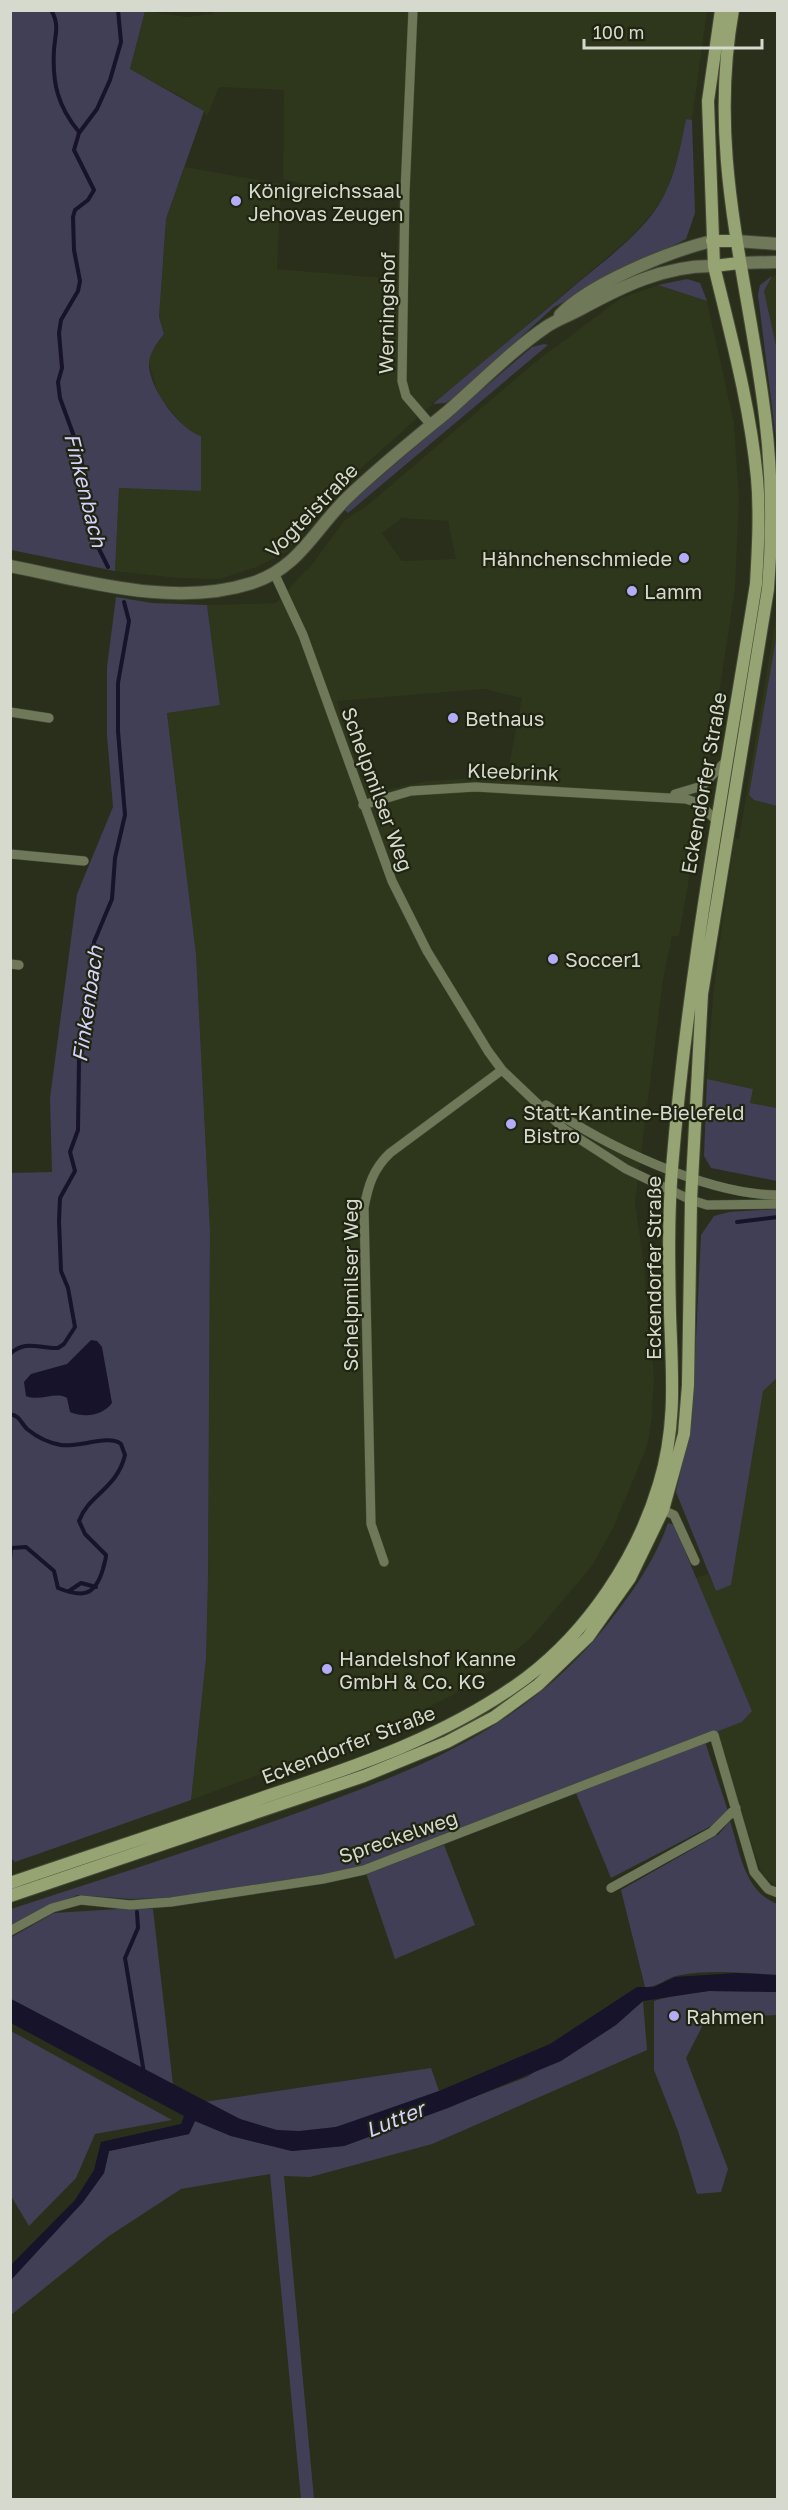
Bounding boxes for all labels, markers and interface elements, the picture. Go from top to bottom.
scale bar [584,12,762,50]
text: 100 m [593,21,644,43]
place label: Königreichssaal Jehovas Zeugen [248,178,404,225]
marker: Königreichssaal Jehovas Zeugen [229,194,243,208]
street label: Werningshof [373,252,399,374]
water label: Finkenbach [59,430,113,551]
street label: Vogteistraße [260,458,362,562]
place label: Hähnchenschmiede [481,546,672,570]
marker: Hähnchenschmiede [677,551,691,565]
place label: Lamm [644,579,702,603]
marker: Lamm [625,584,639,598]
street label: Eckendorfer Straße [675,690,731,876]
street label: Schelpmilser Weg [337,704,419,874]
place label: Bethaus [465,706,544,730]
marker: Bethaus [446,711,460,725]
street label: Kleebrink [467,757,559,785]
water label: Finkenbach [66,943,108,1064]
place label: Soccer1 [565,947,641,971]
marker: Soccer1 [546,952,560,966]
place label: Statt-Kantine-Bielefeld Bistro [523,1100,745,1147]
marker: Statt-Kantine-Bielefeld Bistro [504,1117,518,1131]
street label: Eckendorfer Straße [641,1176,665,1360]
street label: Schelpmilser Weg [338,1198,362,1372]
place label: Handelshof Kanne GmbH & Co. KG [339,1646,516,1693]
marker: Handelshof Kanne GmbH & Co. KG [320,1662,334,1676]
street label: Eckendorfer Straße [258,1700,438,1788]
street label: Spreckelweg [336,1804,460,1868]
place label: Rahmen [686,2004,765,2028]
marker: Rahmen [667,2009,681,2023]
water label: Lutter [362,2094,431,2143]

